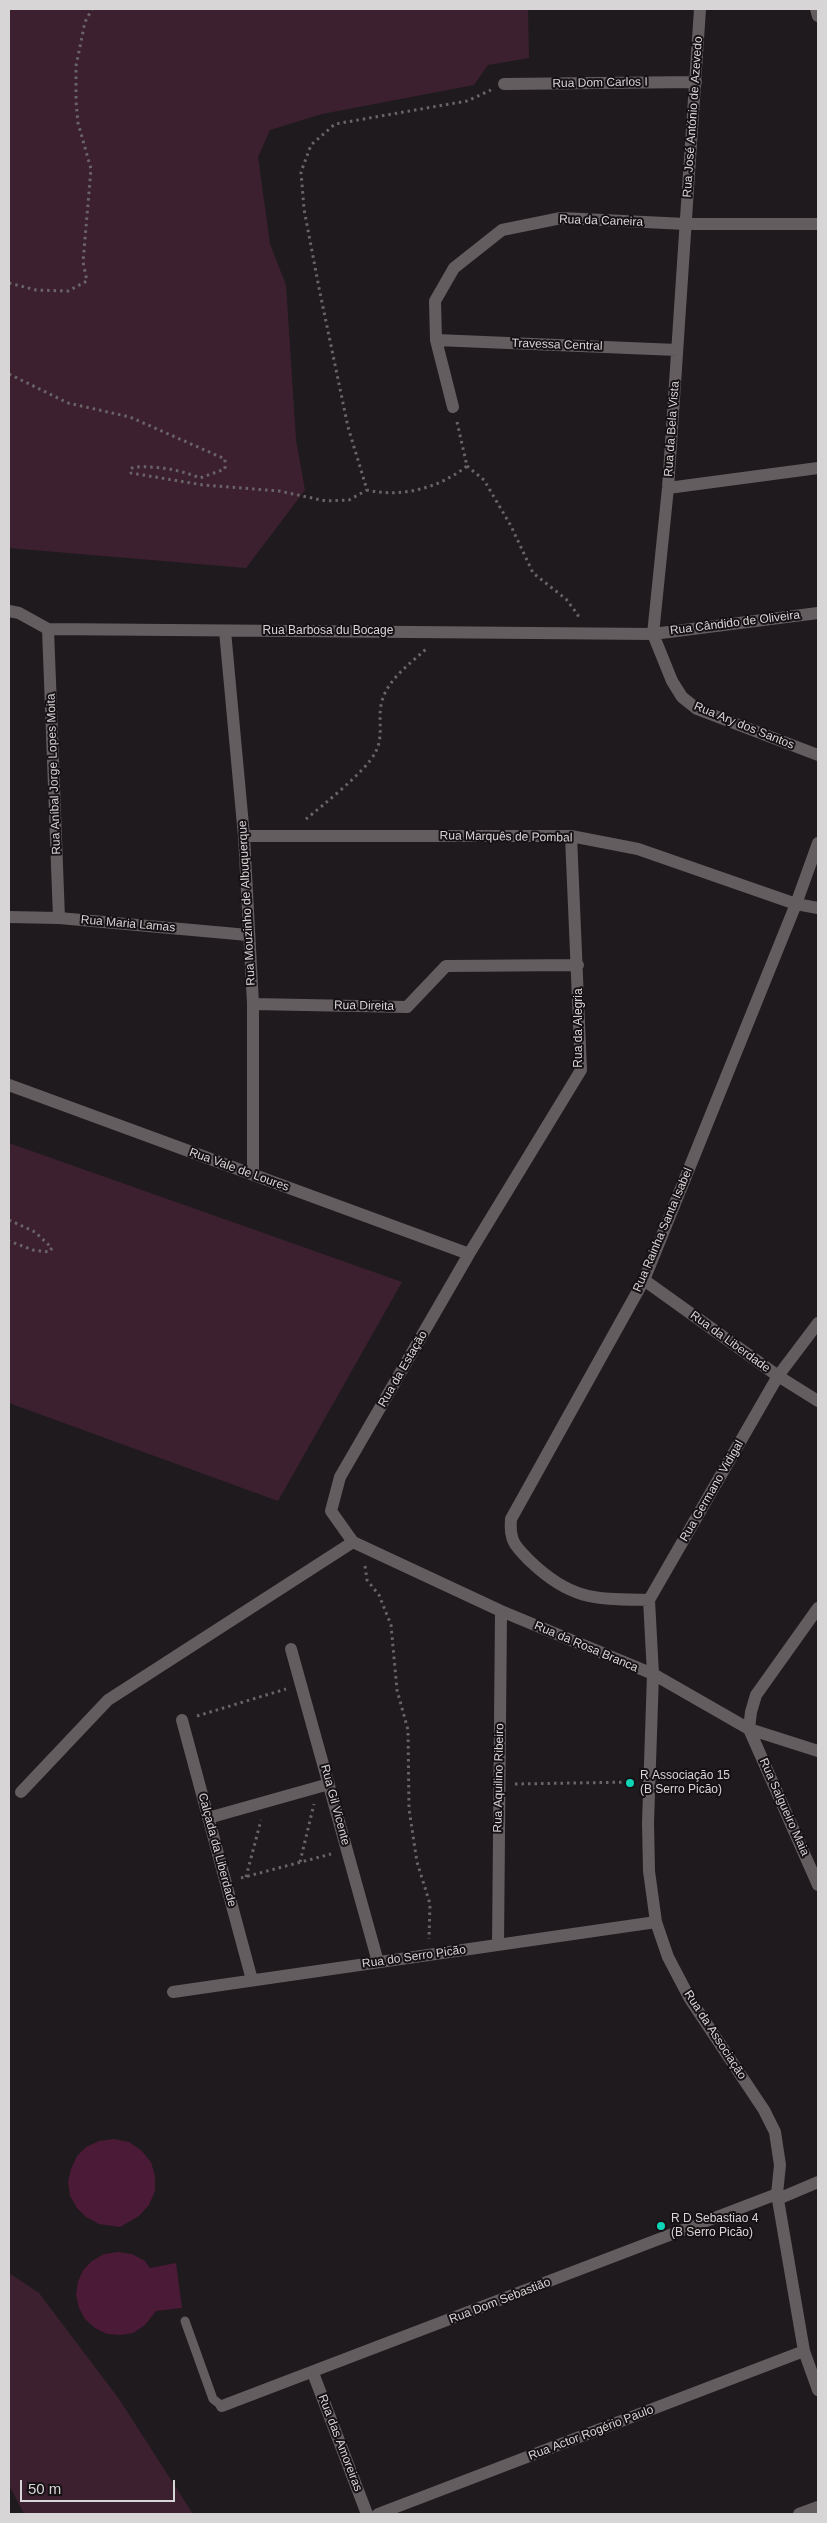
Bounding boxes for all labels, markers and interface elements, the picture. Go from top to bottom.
street label: Rua José António de Azevedo [680,36,706,198]
street label: Rua Dom Carlos I [552,75,648,91]
street label: Rua da Caneira [559,212,643,230]
street label: Travessa Central [511,336,603,354]
street label: Rua da Bela Vista [661,381,683,477]
street label: Rua Cândido de Oliveira [669,608,801,638]
street label: Rua Barbosa du Bocage [263,624,393,638]
street label: Rua Aníbal Jorge Lopes Moita [44,693,64,855]
street label: Rua Ary dos Santos [692,699,796,753]
street label: Rua Mouzinho de Albuquerque [235,820,259,986]
street label: Rua Marquês de Pombal [440,829,572,845]
street label: Rua Maria Lamas [80,913,176,935]
street label: Rua da Alegria [572,988,586,1068]
street label: Rua Direita [334,998,394,1014]
street label: Rua Vale de Loures [187,1145,291,1195]
street label: Rua Rainha Santa Isabel [630,1166,696,1294]
street label: Rua da Liberdade [687,1308,773,1376]
street label: Rua da Estação [375,1328,431,1410]
street label: Rua Germano Vidigal [677,1438,747,1544]
street label: Rua da Rosa Branca [532,1619,640,1675]
street label: Rua Aquilino Ribeiro [491,1723,507,1833]
street label: Rua Salgueiro Maia [756,1756,812,1858]
street label: Rua Gil Vicente [317,1763,353,1847]
place label: R Associação 15 (B Serro Picão) [640,1769,730,1797]
marker: R Associação 15 (B Serro Picão) [624,1777,636,1789]
street label: Calçada da Liberdade [195,1791,239,1909]
street label: Rua do Serro Picão [361,1943,467,1971]
street label: Rua da Associação [681,1988,749,2082]
place label: R D Sebastiao 4 (B Serro Picão) [671,2212,758,2240]
marker: R D Sebastiao 4 (B Serro Picão) [655,2220,667,2232]
street label: Rua Dom Sebastião [447,2275,553,2327]
street label: Rua das Amoreiras [315,2392,365,2494]
street label: Rua Actor Rogério Paulo [526,2402,656,2464]
scale bar [22,2470,178,2502]
text: 50 m [28,2480,61,2497]

